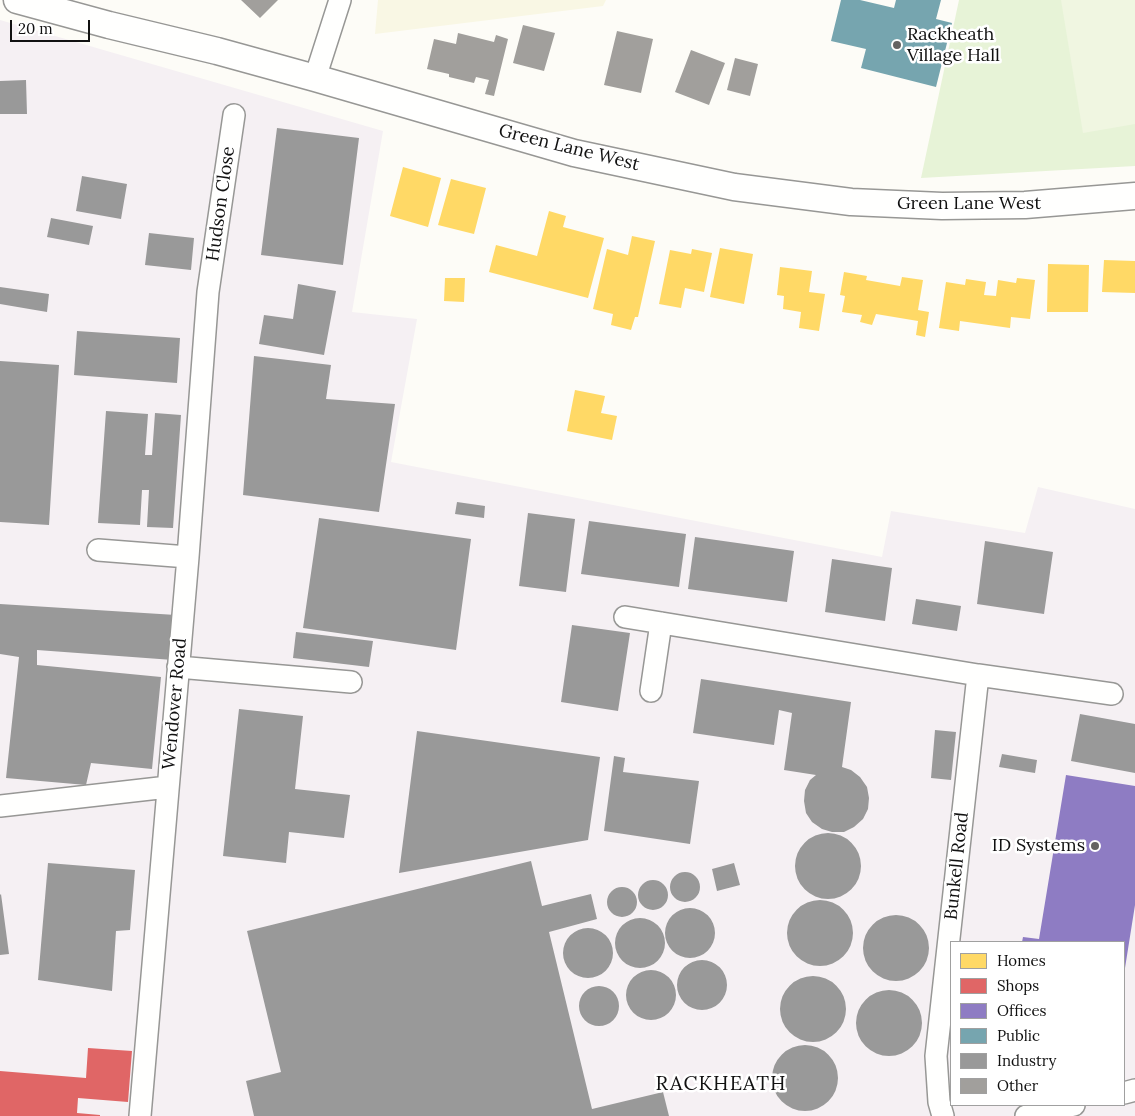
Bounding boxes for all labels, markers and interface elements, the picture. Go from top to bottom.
scale bar [12,10,92,42]
text: 20 m [18,19,53,38]
place label: Rackheath Village Hall [907,24,1000,66]
marker: Rackheath Village Hall [891,39,903,51]
street label: Green Lane West [496,120,642,176]
street label: Hudson Close [202,145,240,263]
street label: Green Lane West [897,193,1041,215]
street label: Wendover Road [158,637,192,771]
street label: Bunkell Road [941,811,973,921]
place label: ID Systems [992,835,1085,857]
marker: ID Systems [1089,840,1101,852]
legend [950,941,1125,1106]
text: Homes [997,951,1046,970]
text: Shops [997,976,1039,995]
text: Offices [997,1001,1046,1020]
text: Public [997,1026,1040,1045]
text: Industry [997,1051,1056,1070]
district label: RACKHEATH [654,1072,788,1096]
text: Other [997,1076,1038,1095]

